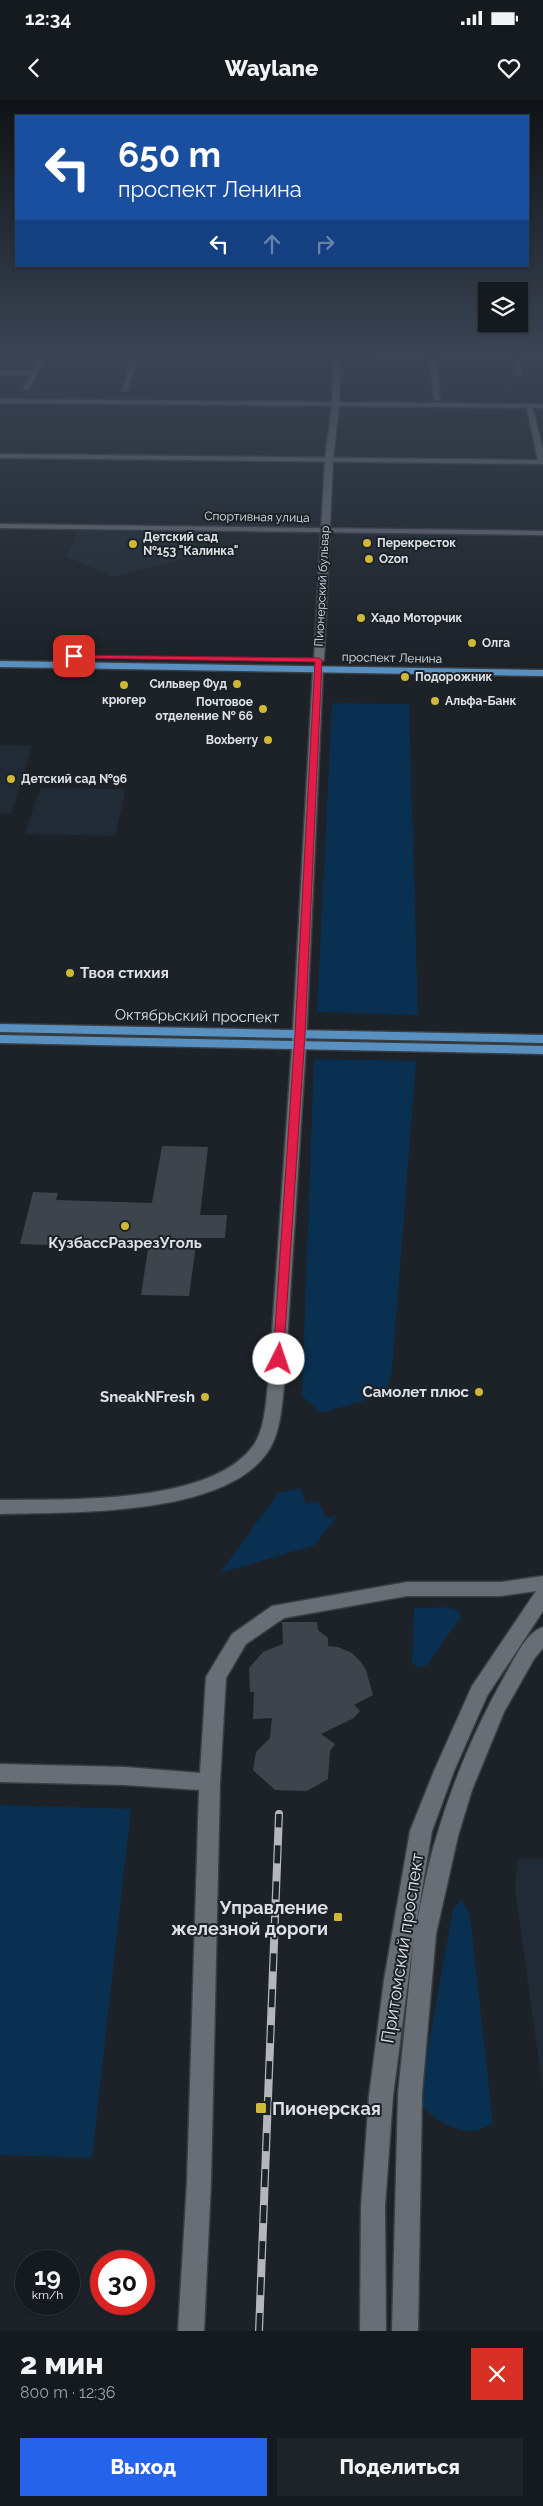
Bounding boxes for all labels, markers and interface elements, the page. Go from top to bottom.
text: 12:34 [25,7,71,29]
icon: back [20,54,48,82]
icon: heart [495,54,523,82]
text: Waylane [225,55,318,81]
text: 650 m [118,134,221,175]
icon: left [35,135,100,200]
text: проспект Ленина [118,176,302,202]
icon: left [205,230,233,258]
icon: ahead [258,230,286,258]
icon: right [311,230,339,258]
map controls [478,282,528,332]
button: layers [478,282,528,332]
street label: Спортивная улица [204,509,310,525]
street label: Пионерский бульвар [312,525,332,647]
place label: Детский сад №153 "Калинка" [143,530,239,558]
place label: Перекресток [377,536,456,550]
marker: Перекресток [361,537,373,549]
marker: Детский сад №153 "Калинка" [127,538,139,550]
place label: Ozon [379,552,408,566]
marker: Ozon [363,553,375,565]
place label: Хадо Моторчик [370,611,463,625]
marker: Хадо Моторчик [355,612,367,624]
pin [53,635,95,677]
place label: Олга [482,636,510,650]
marker: Олга [466,637,478,649]
icon: arrive [60,642,88,670]
street label: проспект Ленина [342,650,442,666]
place label: Подорожник [415,670,493,684]
marker: Подорожник [399,671,411,683]
place label: Сильвер Фуд [149,677,227,691]
marker: Сильвер Фуд [231,678,243,690]
marker: крюгер [118,679,130,691]
place label: крюгер [102,693,147,707]
place label: Альфа-Банк [445,694,517,708]
place label: Почтовое отделение № 66 [155,695,253,723]
marker: Альфа-Банк [429,695,441,707]
marker: Почтовое отделение № 66 [257,703,269,715]
place label: Boxberry [206,733,258,747]
marker: Boxberry [262,734,274,746]
place label: Детский сад №96 [21,772,127,786]
marker: Детский сад №96 [5,773,17,785]
place label: Твоя стихия [80,964,169,982]
marker: Твоя стихия [64,967,76,979]
street label: Октябрьский проспект [115,1006,279,1026]
marker: КузбассРазрезУголь [119,1220,131,1232]
place label: КузбассРазрезУголь [48,1234,202,1252]
position arrow [252,1332,304,1384]
place label: Самолет плюс [362,1383,470,1401]
marker: Самолет плюс [473,1386,485,1398]
place label: SneakNFresh [100,1388,195,1406]
marker: SneakNFresh [199,1391,211,1403]
street label: Притомский проспект [377,1851,427,2045]
place label: Управление железной дороги [171,1897,328,1939]
marker: Управление железной дороги [332,1911,344,1923]
place label: Пионерская [272,2098,381,2119]
marker: Пионерская [254,2101,268,2115]
speed limit sign: 30 [90,2250,155,2315]
text: 19 [34,2261,61,2291]
text: km/h [32,2288,63,2302]
text: 2 мин [20,2346,104,2381]
button: close [471,2348,523,2400]
text: 800 m · 12:36 [20,2383,115,2402]
button: Выход [20,2438,267,2496]
button: Поделиться [277,2438,523,2496]

